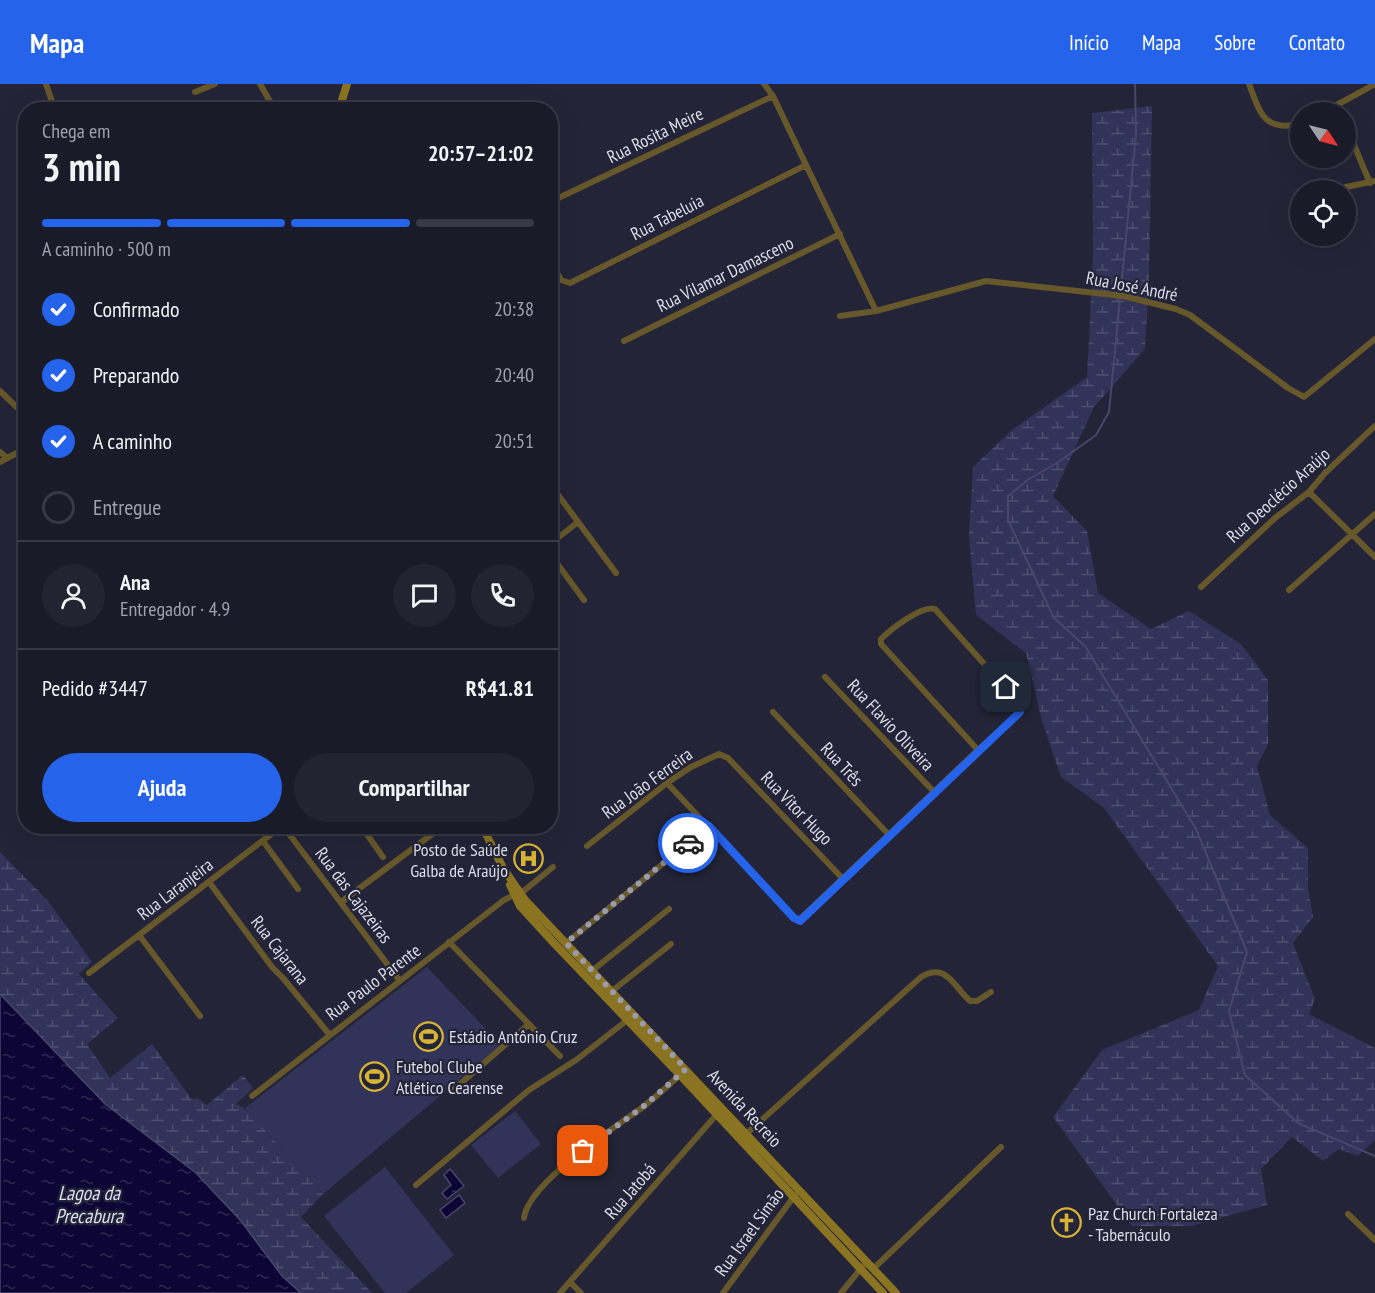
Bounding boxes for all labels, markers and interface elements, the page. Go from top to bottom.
text: Mapa [30,24,84,61]
text: Início [1069,29,1109,56]
text: Mapa [1142,29,1181,56]
text: Sobre [1214,29,1256,56]
text: Contato [1289,29,1345,56]
street label: Rua Rosita Meire [603,102,707,168]
north arrow [1290,102,1356,168]
map controls [1290,102,1356,246]
text: Chega em [42,118,110,144]
text: 20:57–21:02 [428,139,534,167]
text: 3 min [42,141,121,192]
button: locate [1290,180,1356,246]
street label: Rua Tabeluia [627,189,707,245]
street label: Rua Vilamar Damasceno [653,231,797,317]
text: A caminho · 500 m [42,236,171,262]
street label: Rua José André [1084,266,1180,306]
icon: check [42,293,75,326]
text: Confirmado [93,295,179,323]
text: 20:38 [494,296,534,322]
icon: check [42,359,75,392]
text: Preparando [93,361,179,389]
text: 20:40 [494,362,534,388]
icon: check [42,425,75,458]
text: A caminho [93,427,172,455]
text: 20:51 [494,428,534,454]
street label: Rua Deoclécio Araújo [1221,442,1335,548]
text: Entregue [93,493,161,521]
button: person [42,564,105,627]
button: chat [393,564,456,627]
button: phone [471,564,534,627]
text: Ana [120,568,150,596]
text: Entregador · 4.9 [120,596,230,622]
pin [980,661,1031,712]
icon: home [989,670,1022,703]
text: Pedido #3447 [42,674,148,702]
text: R$41.81 [466,674,534,702]
street label: Rua Flavio Oliveira [843,674,939,776]
street label: Rua Três [816,737,868,791]
street label: Rua João Ferreira [597,742,697,824]
button: Ajuda [42,753,282,822]
button: Compartilhar [294,753,534,822]
street label: Rua Vitor Hugo [756,766,838,850]
courier [658,813,718,873]
icon: car [672,827,705,860]
place label: Posto de Saúde Galba de Araújo [410,838,508,882]
street label: Rua das Cajazeiras [310,842,398,948]
hospital icon: Posto de Saúde Galba de Araújo [513,843,545,875]
street label: Rua Laranjeira [132,853,218,925]
street label: Rua Cajarana [246,911,314,989]
street label: Rua Paulo Parente [321,939,425,1025]
sports icon: Estádio Antônio Cruz [412,1020,444,1052]
place label: Estádio Antônio Cruz [449,1025,577,1048]
place label: Futebol Clube Atlético Cearense [396,1055,504,1099]
sports icon: Futebol Clube Atlético Cearense [359,1060,391,1092]
street label: Avenida Recreio [703,1064,787,1152]
pin [557,1125,608,1176]
icon: bag [566,1134,599,1167]
street label: Rua Jatobá [599,1158,661,1224]
water label: Lagoa da Precabura [55,1180,124,1229]
street label: Rua Israel Simão [709,1183,789,1281]
place label: Paz Church Fortaleza - Tabernáculo [1088,1202,1218,1246]
church icon: Paz Church Fortaleza - Tabernáculo [1051,1207,1083,1239]

